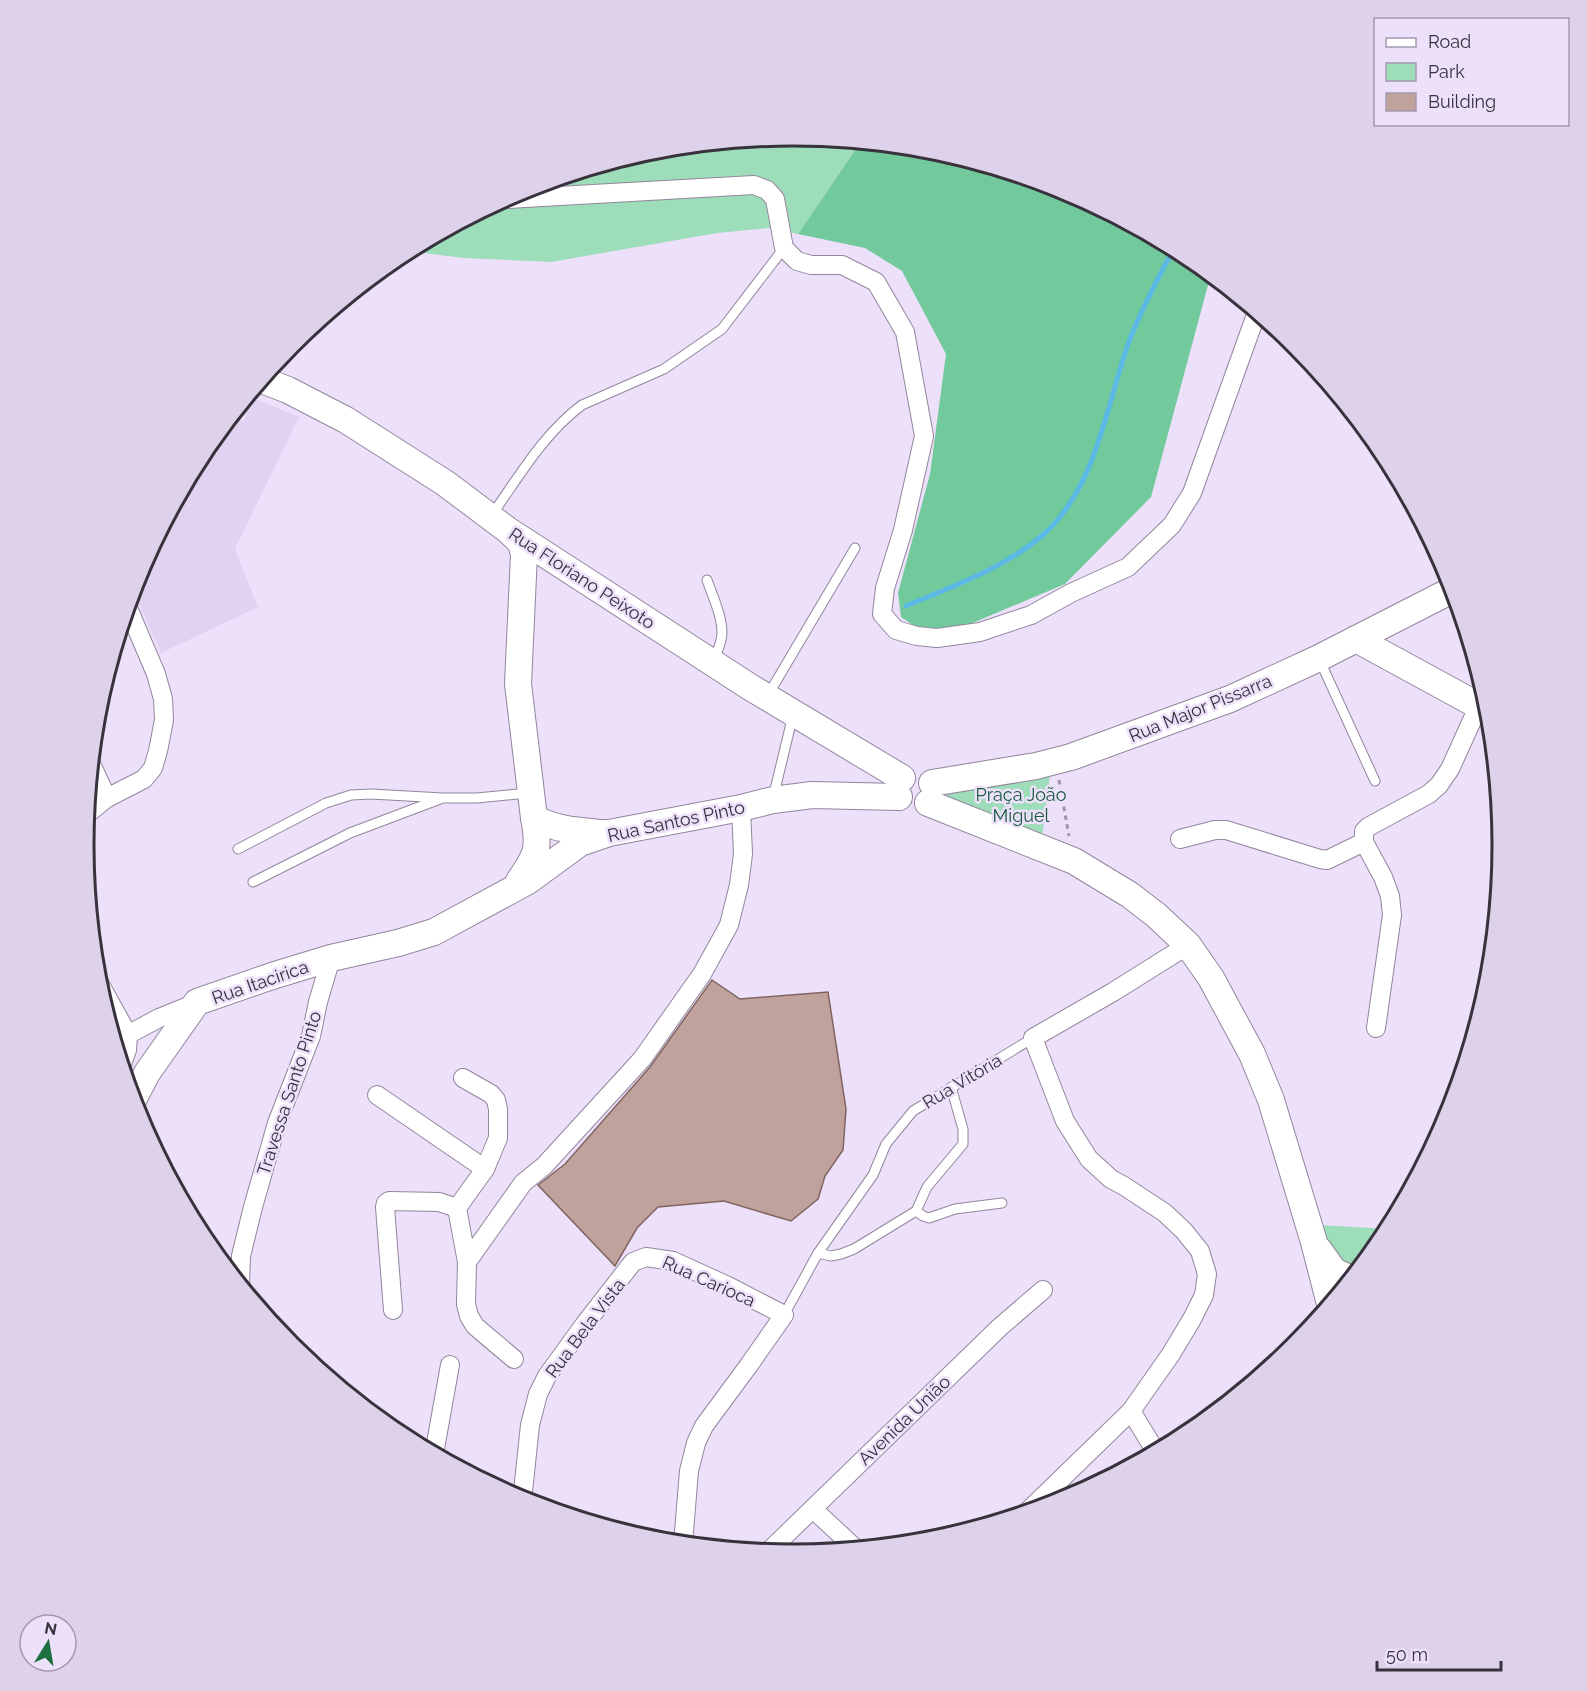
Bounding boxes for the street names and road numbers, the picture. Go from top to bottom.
street label: Rua Floriano Peixoto [505,523,659,633]
street label: Rua Major Pissarra [1126,670,1274,746]
street label: Rua Santos Pinto [605,796,747,846]
street label: Rua Itacirica [209,956,311,1008]
street label: Travessa Santo Pinto [253,1008,326,1178]
street label: Rua Vitória [919,1049,1005,1113]
street label: Rua Carioca [659,1251,759,1311]
street label: Rua Bela Vista [541,1274,629,1382]
street label: Avenida União [854,1371,955,1469]

